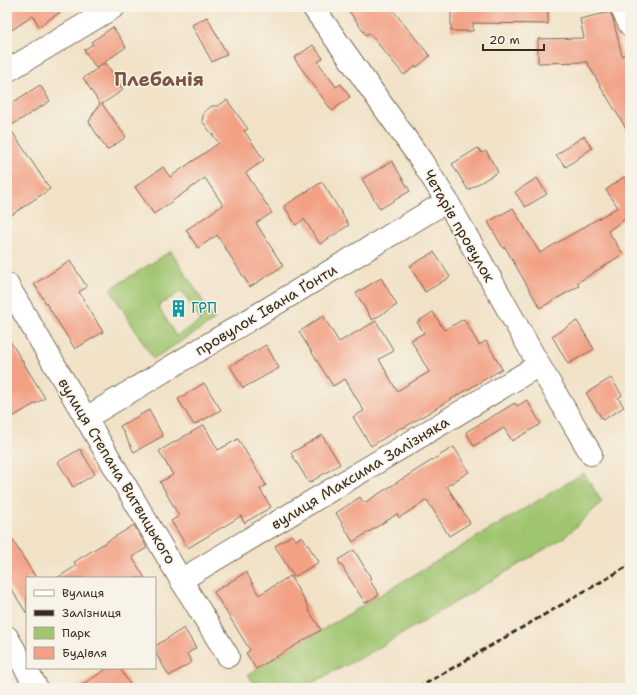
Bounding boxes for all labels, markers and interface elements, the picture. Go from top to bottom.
scale bar [483,26,544,52]
text: 20 m [489,32,520,48]
district label: Плебанія [114,67,204,92]
street label: Четарів провулок [419,166,499,286]
street label: провулок Івана Ґонти [191,260,341,360]
building icon: ГРП [168,298,188,318]
place label: ГРП [191,298,217,318]
street label: вулиця Степана Витвицького [53,374,181,568]
street label: вулиця Максима Залізняка [267,411,453,534]
legend [26,577,156,669]
text: Вулиця [62,585,104,601]
text: Залізниця [62,605,121,621]
text: Парк [62,625,91,641]
text: Будівля [62,645,107,661]

